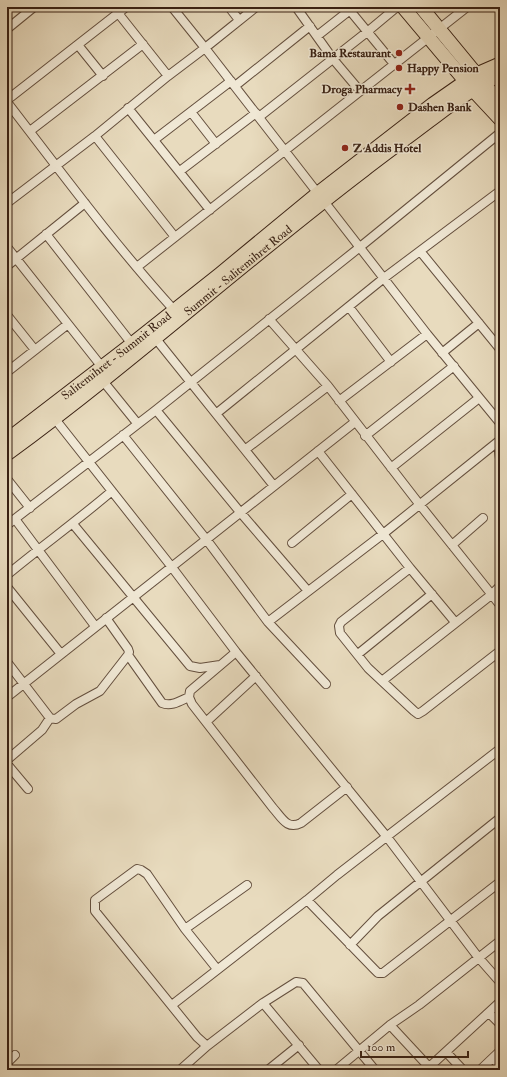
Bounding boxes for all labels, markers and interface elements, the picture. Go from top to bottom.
place label: Bama Restaurant [309,46,391,61]
marker: Bama Restaurant [394,48,404,58]
place label: Happy Pension [407,61,480,76]
marker: Happy Pension [394,63,404,73]
place label: Droga Pharmacy [322,82,403,97]
marker: Droga Pharmacy [405,84,415,94]
place label: Dashen Bank [408,100,472,115]
marker: Dashen Bank [395,102,405,112]
place label: Z Addis Hotel [353,141,422,156]
marker: Z Addis Hotel [340,143,350,153]
street label: Summit - Salitemihret Road [181,222,295,319]
street label: Salitemihret - Summit Road [59,309,175,403]
scale bar [361,1033,468,1059]
text: 100 m [367,1040,396,1055]

